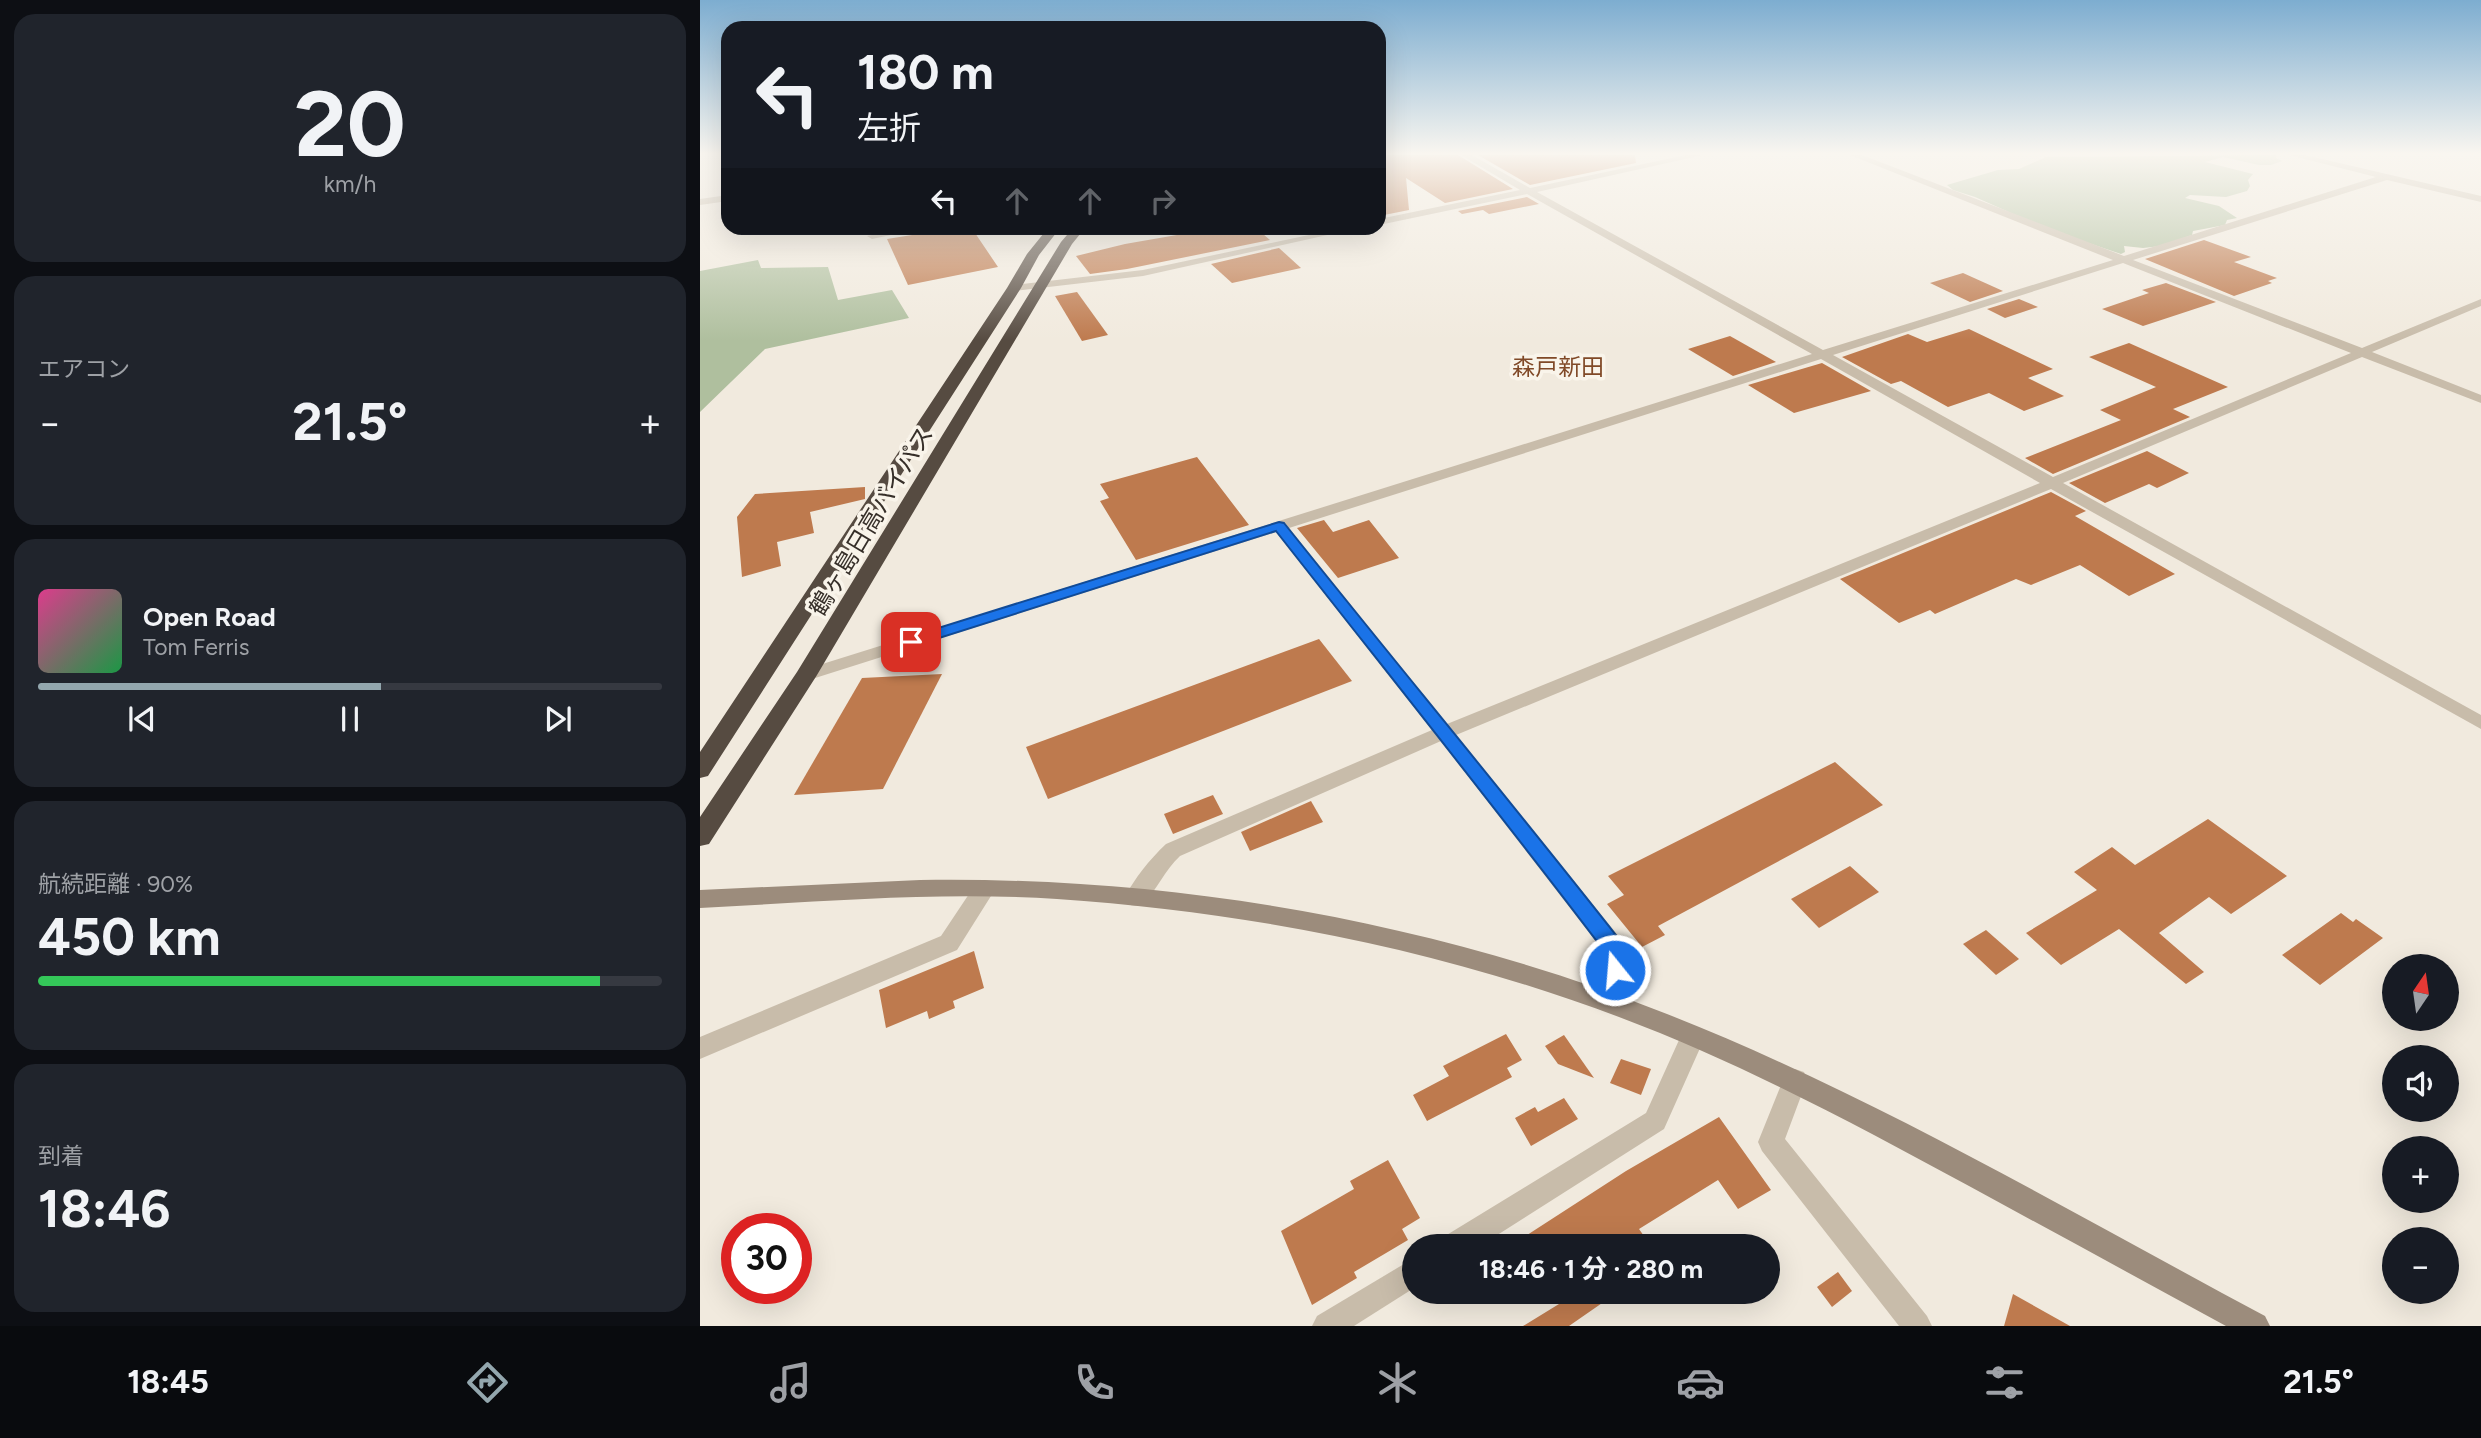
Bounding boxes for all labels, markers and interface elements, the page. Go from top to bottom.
text: 180 m [857,42,994,101]
icon: left [742,49,833,140]
text: 20 [294,70,406,179]
text: 左折 [857,109,921,147]
text: km/h [324,170,376,198]
icon: left [925,182,963,220]
icon: ahead [998,182,1036,220]
icon: ahead [1071,182,1109,220]
icon: right [1144,182,1182,220]
district label: 森戸新田 [1512,353,1604,381]
text: エアコン [38,355,130,383]
text: 21.5° [293,391,407,453]
text: − [38,400,62,446]
text: + [638,400,662,446]
street label: 鶴ヶ島日高バイパス [803,421,939,621]
text: Open Road [143,601,276,633]
pin [881,612,941,672]
icon: arrive [892,623,930,661]
text: Tom Ferris [143,633,249,661]
icon: previous [123,700,161,738]
icon: pause [331,700,369,738]
icon: next [539,700,577,738]
text: 航続距離 · 90% [38,870,193,898]
text: 450 km [38,906,221,968]
position arrow [1578,933,1652,1007]
north arrow [2382,954,2459,1031]
map controls [2382,954,2459,1304]
button: sound [2382,1045,2459,1122]
button: + [2382,1136,2459,1213]
text: 到着 [38,1142,84,1170]
text: 18:46 [38,1178,171,1240]
speed limit sign: 30 [721,1213,812,1304]
button: − [2382,1227,2459,1304]
text: 18:46 · 1 分 · 280 m [1479,1253,1703,1285]
icon: directions [463,1358,512,1407]
icon: music [766,1358,815,1407]
icon: phone [1070,1358,1119,1407]
icon: climate [1373,1358,1422,1407]
icon: car [1676,1358,1725,1407]
icon: filters [1980,1358,2029,1407]
text: 18:45 [127,1363,209,1401]
text: 21.5° [2283,1363,2354,1401]

